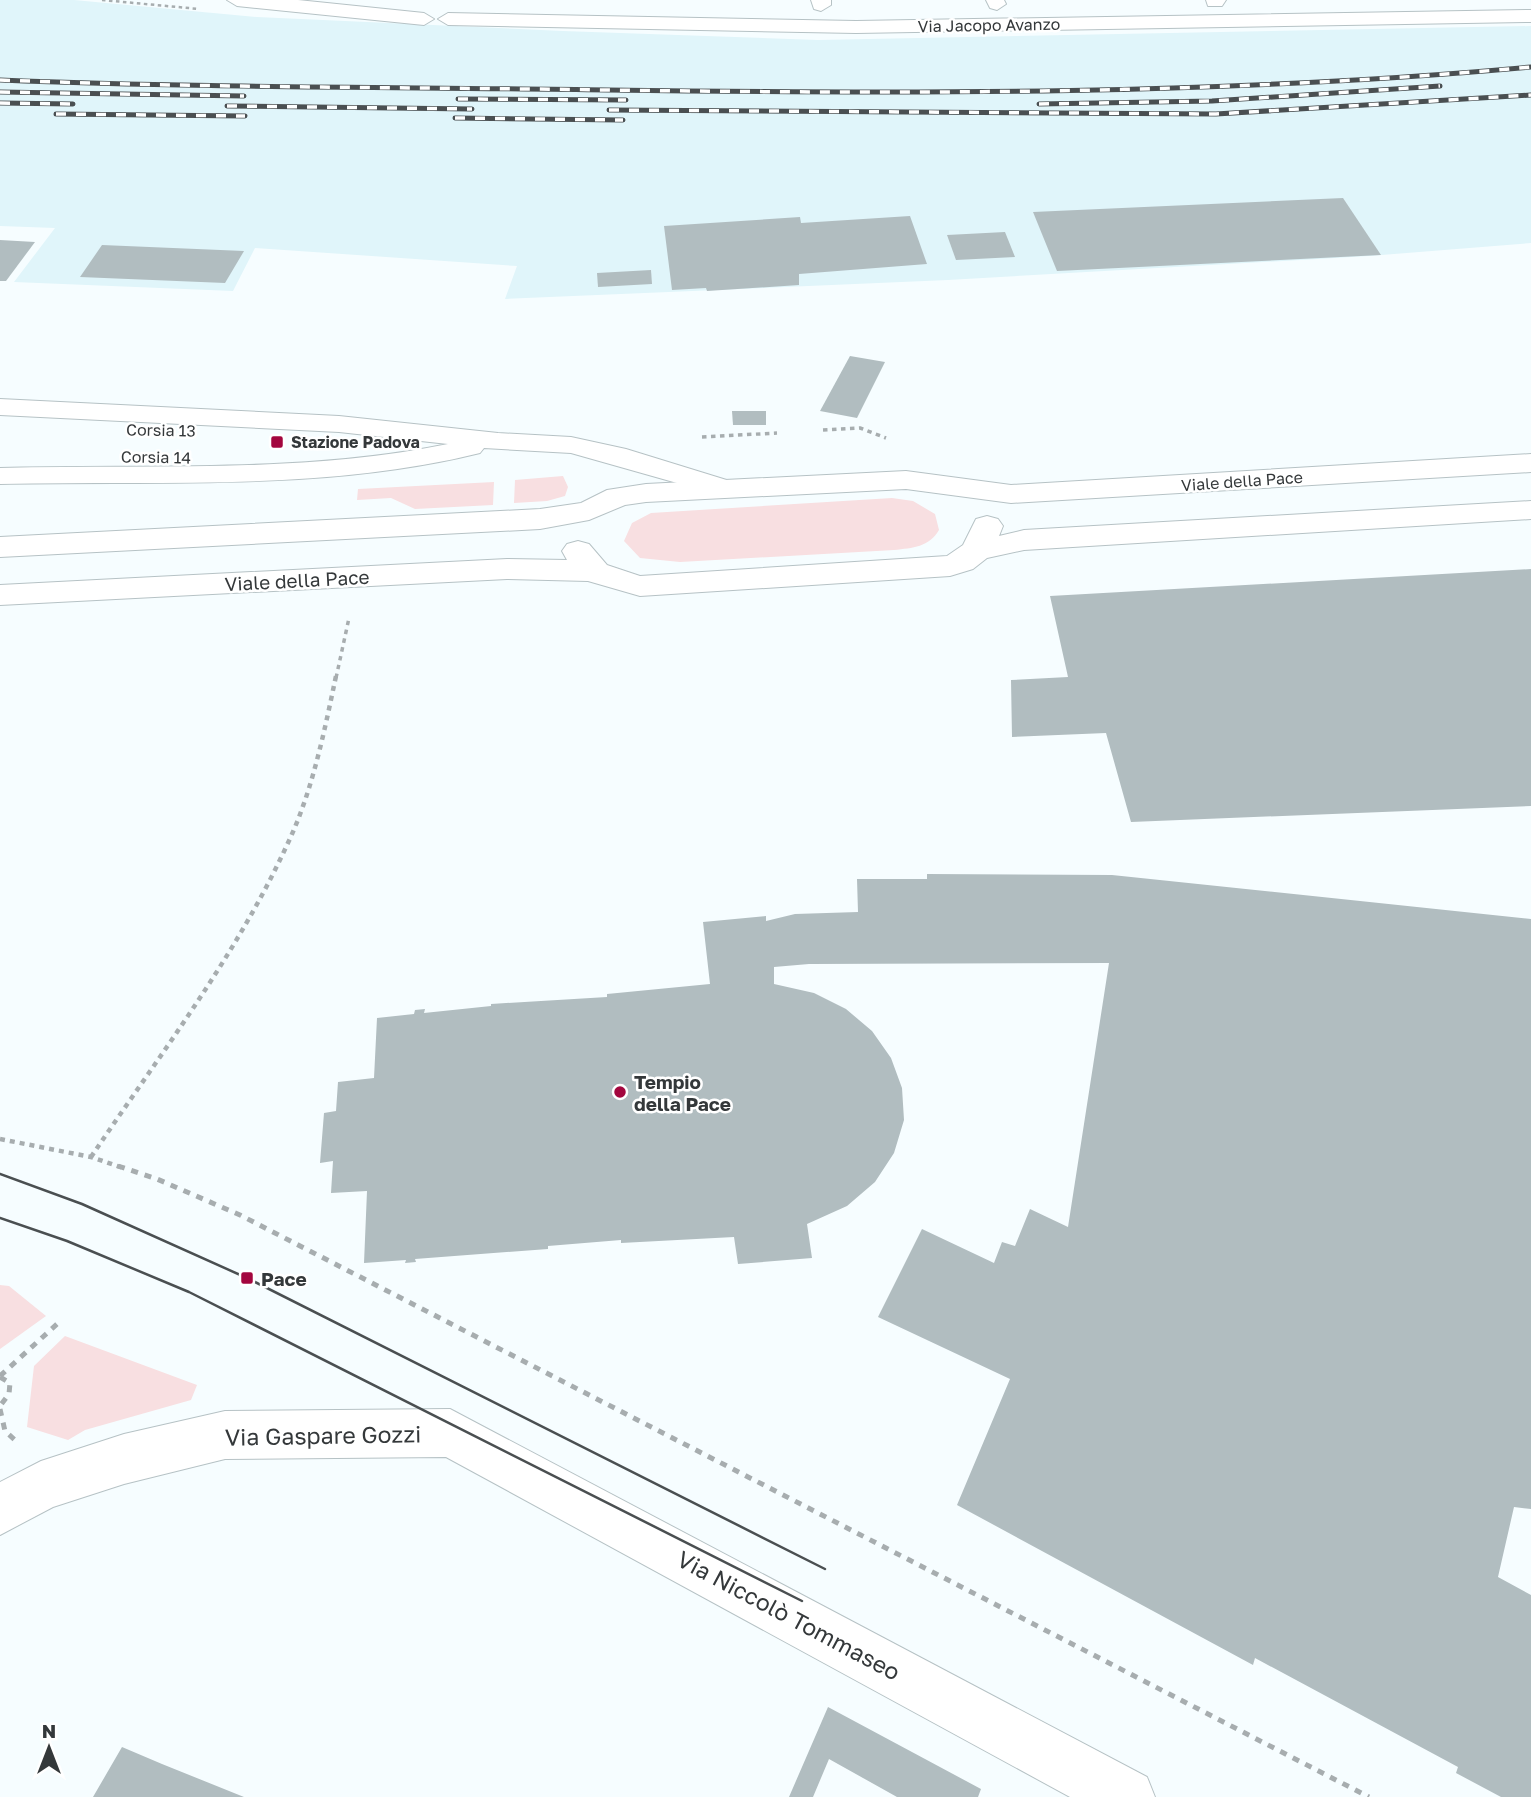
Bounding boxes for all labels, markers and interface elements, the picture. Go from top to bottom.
street label: Via Jacopo Avanzo [918,14,1060,36]
street label: Corsia 13 [126,419,196,441]
place label: Stazione Padova [291,432,420,452]
marker: Stazione Padova [269,434,285,450]
street label: Corsia 14 [121,446,191,468]
street label: Viale della Pace [1180,467,1304,495]
street label: Viale della Pace [224,565,370,595]
place label: Tempio della Pace [634,1070,731,1115]
marker: Tempio della Pace [612,1084,628,1100]
place label: Pace [261,1267,307,1290]
marker: Pace [239,1270,255,1286]
street label: Via Gaspare Gozzi [224,1419,422,1451]
street label: Via Niccolò Tommaseo [673,1544,905,1686]
north arrow [14,1713,84,1783]
text: N [42,1719,56,1742]

